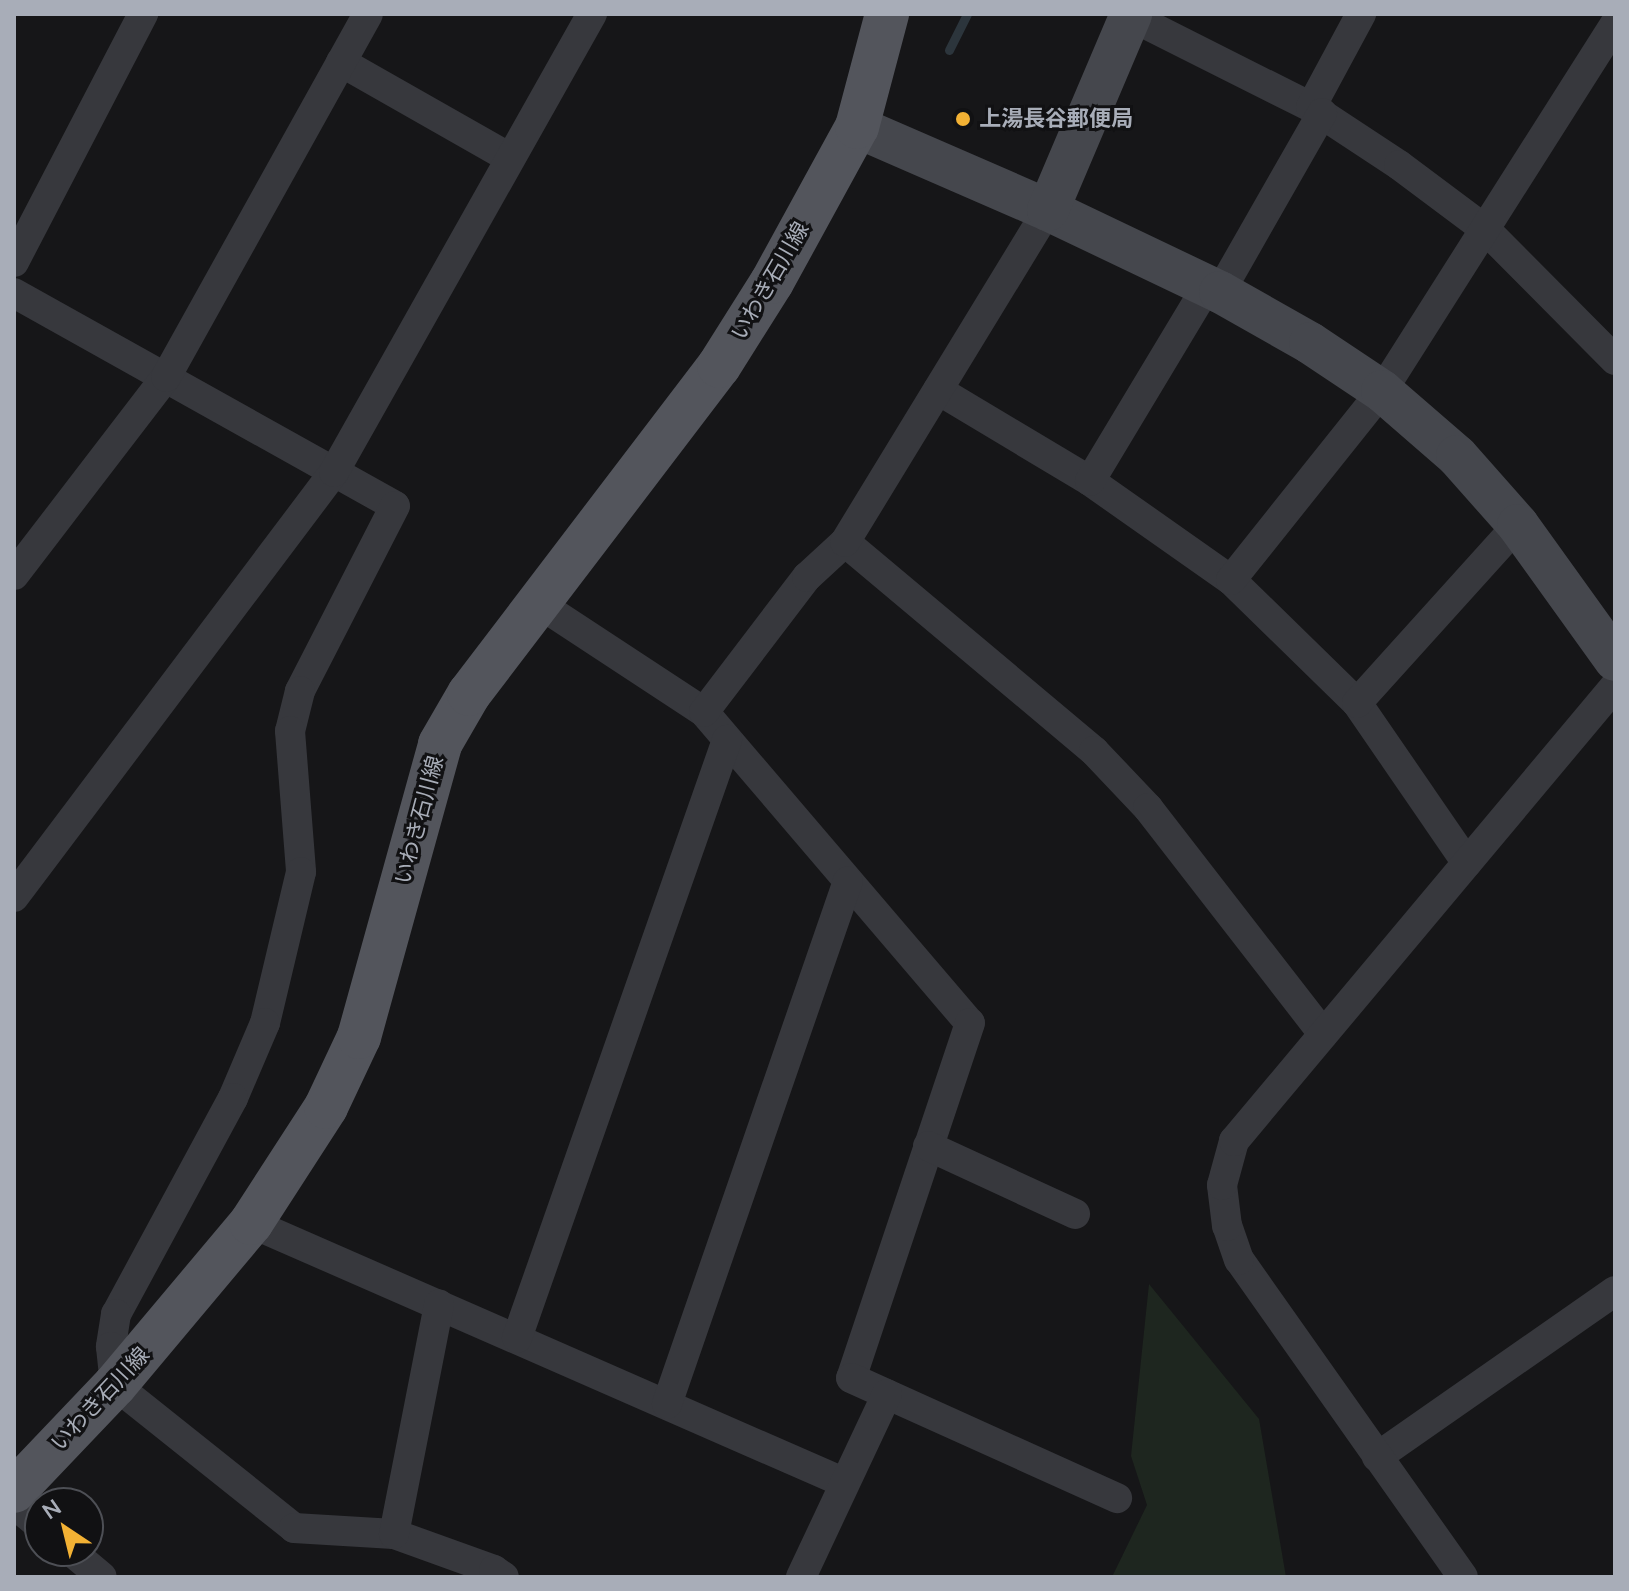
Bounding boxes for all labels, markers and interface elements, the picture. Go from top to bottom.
place label: 上湯長谷郵便局 [979,106,1133,132]
marker: 上湯長谷郵便局 [954,110,972,128]
street label: いわき石川線 [726,217,814,345]
street label: いわき石川線 [389,753,449,887]
street label: いわき石川線 [45,1342,155,1456]
north arrow [24,1487,104,1567]
text: N [37,1493,66,1525]

